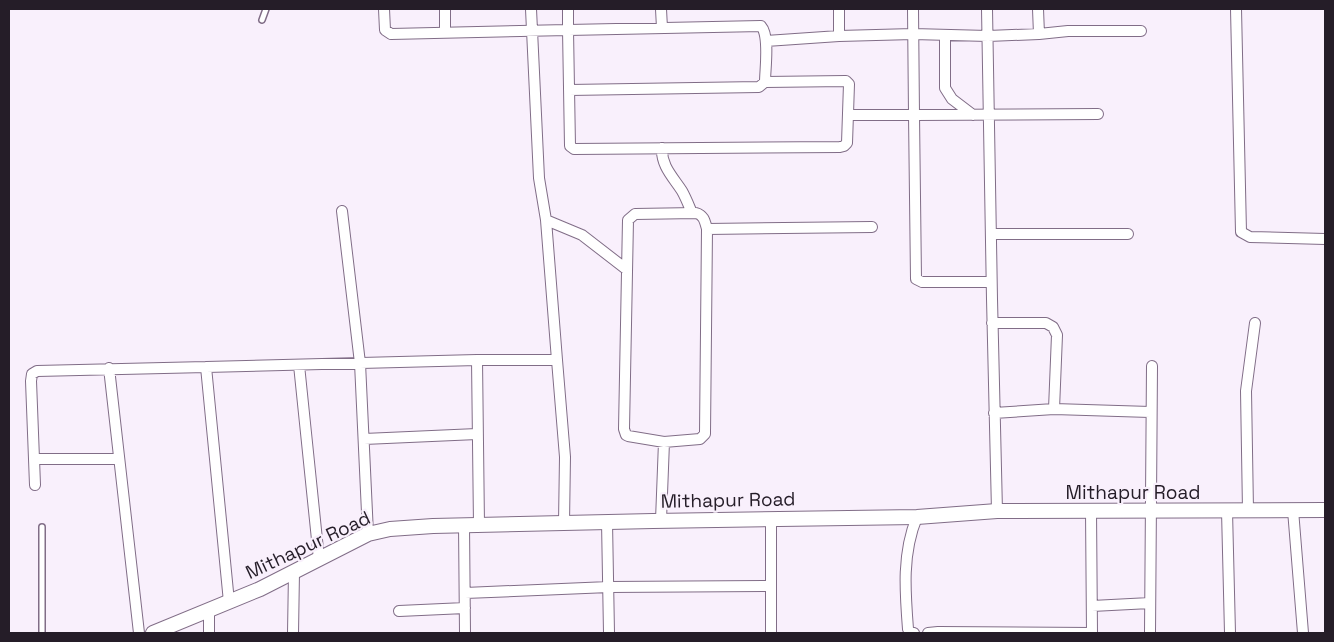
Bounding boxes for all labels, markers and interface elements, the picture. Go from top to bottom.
street label: Mithapur Road [1066,480,1200,505]
street label: Mithapur Road [660,486,796,514]
street label: Mithapur Road [242,505,374,585]

